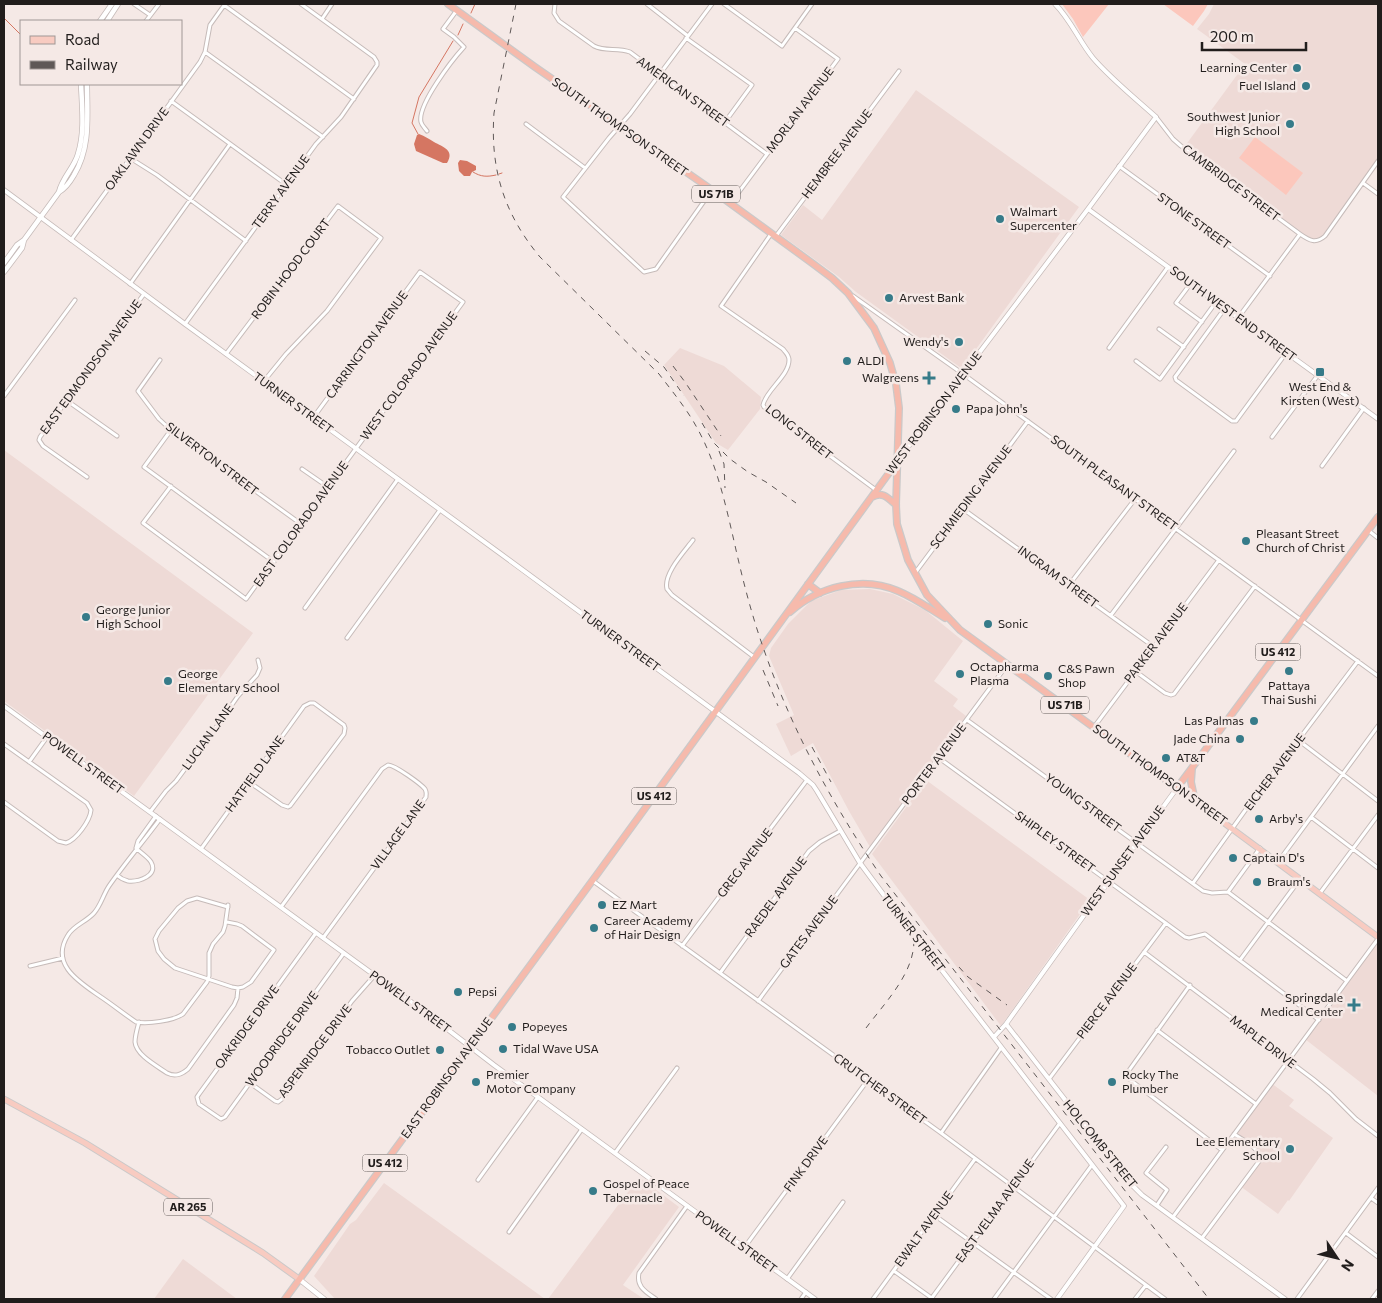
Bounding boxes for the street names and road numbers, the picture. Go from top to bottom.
street label: AMERICAN STREET [635,53,733,130]
street label: MORLAN AVENUE [763,64,836,155]
street label: SOUTH THOMPSON STREET [550,74,691,179]
street label: OAKLAWN DRIVE [101,104,171,193]
street label: HEMBREE AVENUE [798,106,874,201]
street label: CAMBRIDGE STREET [1180,141,1283,224]
street label: TERRY AVENUE [249,152,312,231]
road number: US 71B [692,185,740,202]
street label: STONE STREET [1155,189,1234,252]
street label: ROBIN HOOD COURT [248,215,333,321]
street label: SOUTH WEST END STREET [1168,263,1300,364]
street label: CARRINGTON AVENUE [322,288,410,401]
street label: EAST EDMONDSON AVENUE [37,296,144,436]
street label: WEST COLORADO AVENUE [357,308,460,443]
street label: WEST ROBINSON AVENUE [882,348,984,476]
street label: TURNER STREET [251,368,337,436]
street label: LONG STREET [763,401,836,462]
street label: SILVERTON STREET [163,419,262,498]
street label: SOUTH PLEASANT STREET [1048,431,1181,533]
street label: SCHMIEDING AVENUE [927,442,1014,551]
street label: EAST COLORADO AVENUE [250,458,350,589]
street label: INGRAM STREET [1016,542,1102,610]
street label: PARKER AVENUE [1121,600,1190,685]
street label: TURNER STREET [578,606,664,674]
road number: US 412 [1256,644,1300,660]
road number: US 71B [1041,696,1089,714]
street label: LUCIAN LANE [179,701,236,772]
street label: PORTER AVENUE [898,720,968,807]
street label: SOUTH THOMPSON STREET [1091,721,1231,828]
street label: POWELL STREET [40,728,127,797]
street label: EICHER AVENUE [1241,730,1308,813]
street label: HATFIELD LANE [222,733,286,814]
street label: YOUNG STREET [1043,770,1125,835]
road number: US 412 [632,788,676,804]
street label: VILLAGE LANE [367,797,427,872]
street label: WEST SUNSET AVENUE [1077,803,1167,918]
street label: SHIPLEY STREET [1013,807,1099,875]
street label: GREG AVENUE [714,825,775,900]
street label: RAEDEL AVENUE [741,853,809,939]
street label: TURNER STREET [879,890,949,975]
street label: GATES AVENUE [776,892,840,971]
street label: PIERCE AVENUE [1073,960,1139,1041]
street label: POWELL STREET [367,967,454,1036]
street label: OAKRIDGE DRIVE [211,982,281,1071]
street label: WOODRIDGE DRIVE [242,988,321,1089]
street label: ASPENRIDGE DRIVE [275,1001,354,1100]
street label: MAPLE DRIVE [1228,1012,1299,1071]
street label: EAST ROBINSON AVENUE [398,1014,495,1141]
street label: CRUTCHER STREET [831,1050,930,1127]
street label: HOLCOMB STREET [1061,1096,1141,1190]
street label: FINK DRIVE [780,1133,830,1194]
road number: US 412 [362,1154,408,1172]
street label: EAST VELMA AVENUE [952,1156,1036,1265]
street label: EWALT AVENUE [891,1188,955,1269]
road number: AR 265 [164,1198,212,1216]
street label: POWELL STREET [693,1207,780,1276]

